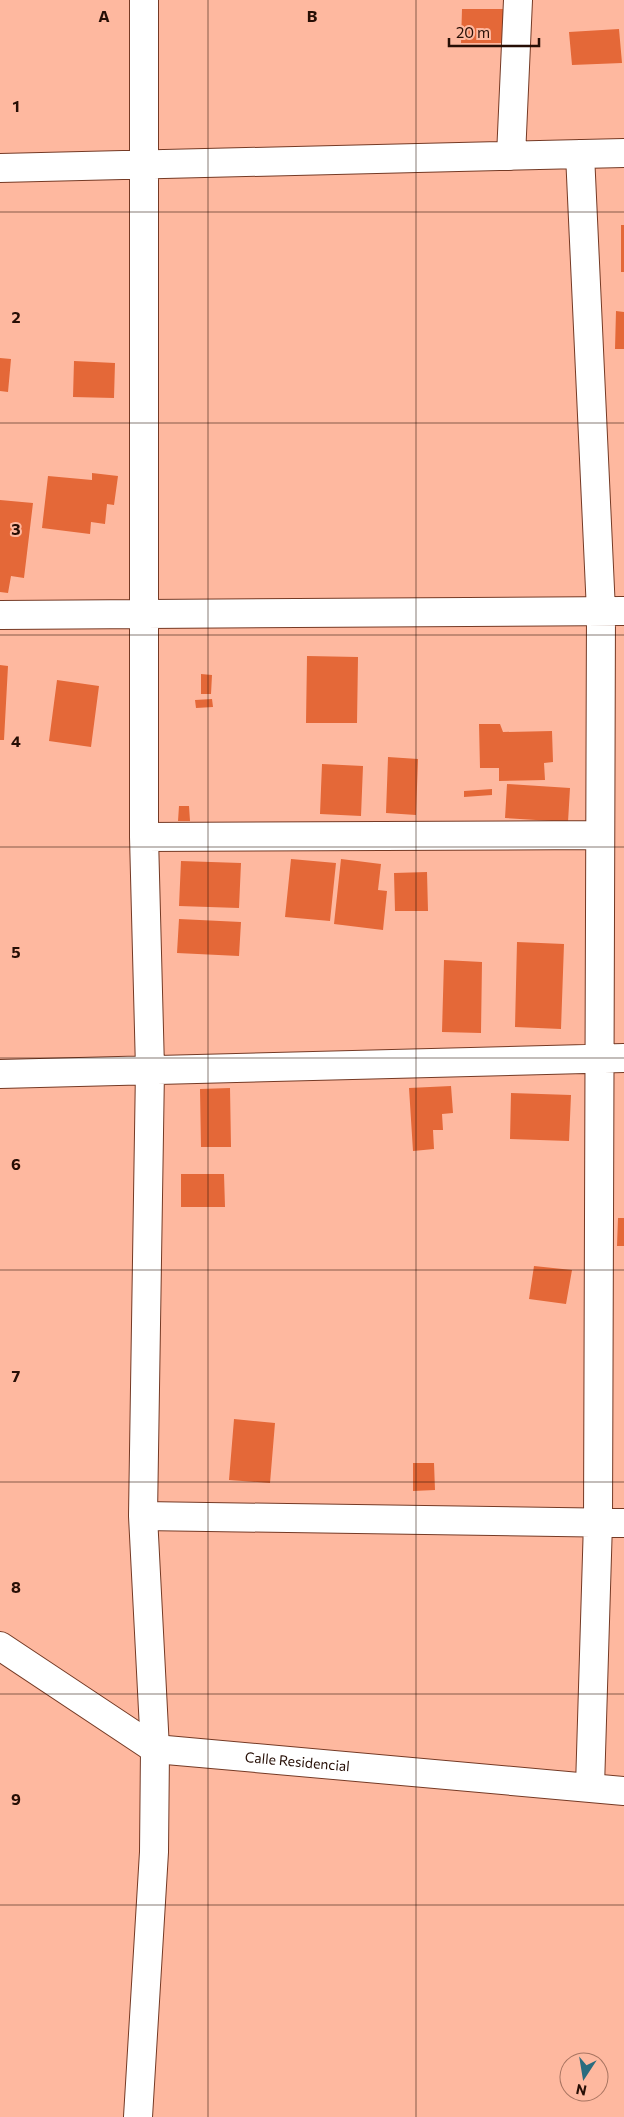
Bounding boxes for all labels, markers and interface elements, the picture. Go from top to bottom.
text: A [98,6,110,25]
text: B [307,6,318,25]
scale bar [449,15,539,47]
text: 20 m [456,23,490,41]
text: 1 [12,96,20,115]
text: 2 [11,307,21,326]
text: 3 [11,519,21,538]
text: 4 [11,731,21,750]
text: 5 [11,942,21,961]
text: 6 [11,1154,21,1173]
text: 7 [12,1366,21,1385]
text: 8 [11,1577,21,1596]
street label: Calle Residencial [244,1748,351,1774]
text: 9 [11,1789,21,1808]
north arrow [559,2052,609,2102]
text: N [574,2081,588,2100]

